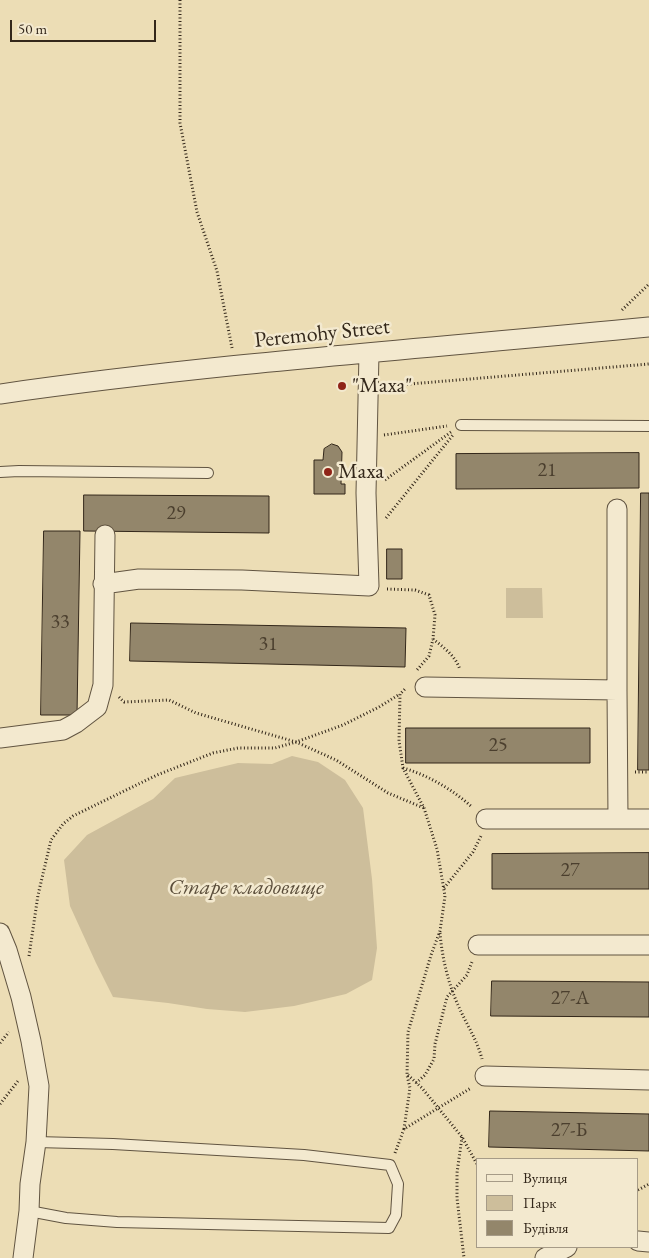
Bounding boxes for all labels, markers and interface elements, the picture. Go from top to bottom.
scale bar [12,10,159,42]
text: 50 m [18,19,47,38]
street label: Peremohy Street [253,314,391,354]
place label: "Маха" [352,373,413,399]
marker: "Маха" [336,380,348,392]
place label: Маха [338,459,384,485]
house number: 21 [537,459,557,483]
marker: Маха [322,466,334,478]
house number: 29 [166,502,186,526]
house number: 33 [50,611,70,635]
house number: 31 [258,633,278,657]
house number: 25 [488,734,508,758]
house number: 27 [560,859,580,883]
park label: Старе кладовище [169,875,323,901]
house number: 27-А [551,987,589,1011]
house number: 27-Б [551,1119,587,1143]
legend [477,1158,639,1248]
text: Вулиця [523,1168,568,1187]
text: Парк [523,1193,556,1212]
text: Будівля [523,1218,569,1237]

